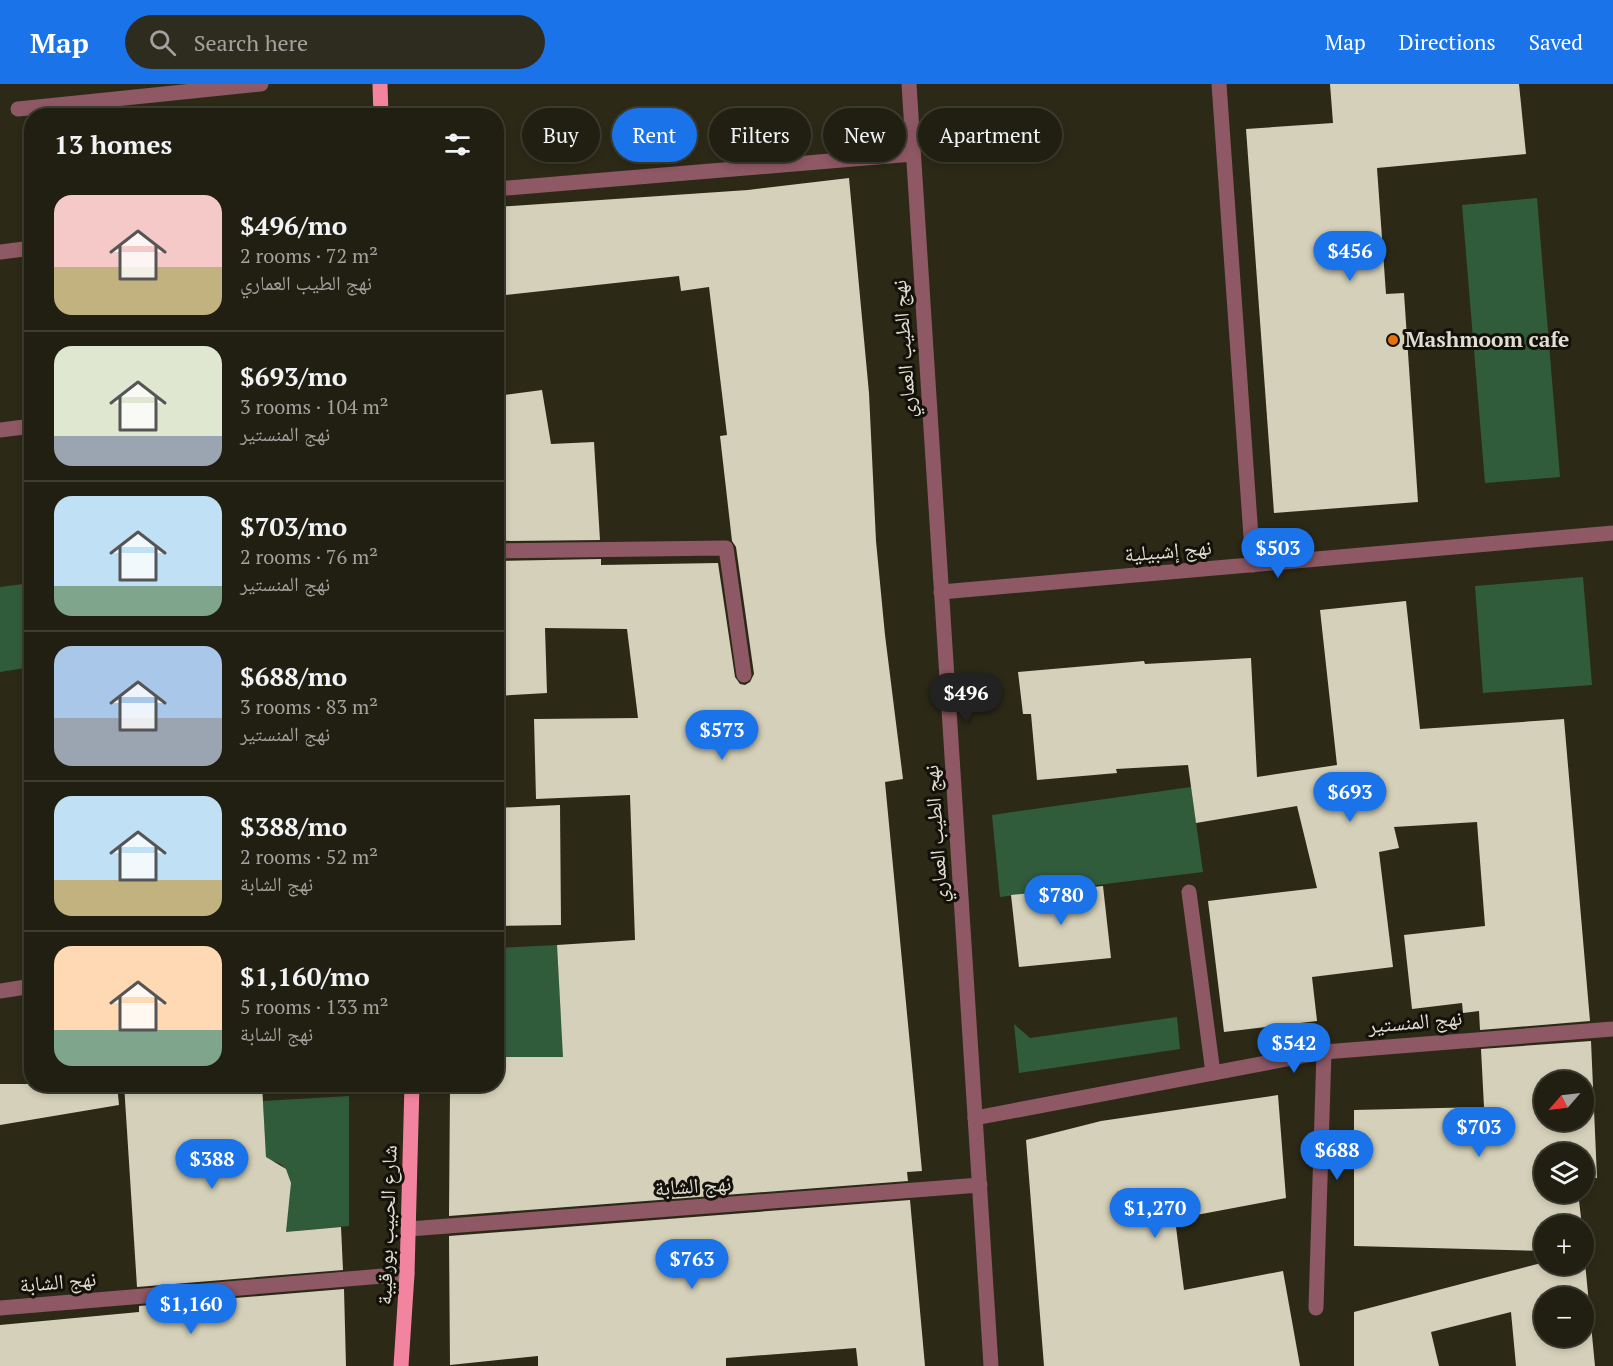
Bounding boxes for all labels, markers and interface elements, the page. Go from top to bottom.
search box [125,15,545,69]
text: Map [30,24,89,61]
icon: search [146,26,179,59]
text: Search here [194,28,308,57]
text: Map [1325,28,1366,56]
text: Directions [1399,28,1496,56]
text: Saved [1529,28,1583,56]
chip: Buy [522,108,600,162]
chip: Rent [612,108,697,162]
chip: Filters [709,108,811,162]
chip: New [823,108,906,162]
chip: Apartment [918,108,1062,162]
text: 13 homes [54,127,172,161]
icon: filters [441,128,474,161]
text: $496/mo [240,208,347,242]
icon: home [102,219,174,291]
pin: $456 [1314,231,1386,282]
text: $456 [1327,237,1373,264]
text: 2 rooms · 72 m² [240,242,378,269]
text: نهج الطيب العماري [240,269,372,296]
street label: نهج الطيب العماري [884,279,925,419]
place label: Mashmoom cafe [1405,325,1569,353]
marker: Mashmoom cafe [1386,333,1400,347]
text: $693/mo [240,359,347,393]
icon: home [102,370,174,442]
text: 3 rooms · 104 m² [240,393,388,420]
text: نهج المنستير [240,420,330,447]
text: $703/mo [240,509,347,543]
icon: home [102,520,174,592]
pin: $503 [1242,528,1314,579]
street label: نهج إشبيلية [1123,532,1213,569]
text: $503 [1255,534,1301,561]
text: 2 rooms · 76 m² [240,543,378,570]
text: نهج المنستير [240,570,330,597]
text: $688/mo [240,659,347,693]
icon: home [102,670,174,742]
pin: $496 [930,673,1002,724]
text: $496 [943,679,989,706]
text: 3 rooms · 83 m² [240,693,378,720]
pin: $573 [686,710,758,761]
text: $573 [699,716,745,743]
text: نهج المنستير [240,720,330,747]
street label: نهج الطيب العماري [916,764,957,904]
pin: $693 [1314,772,1386,823]
text: $693 [1327,778,1373,805]
text: $388/mo [240,809,347,843]
icon: home [102,820,174,892]
text: 2 rooms · 52 m² [240,843,378,870]
text: نهج الشابة [240,870,313,897]
pin: $780 [1025,875,1097,926]
text: $780 [1038,881,1084,908]
text: $1,160/mo [240,959,370,993]
icon: home [102,970,174,1042]
text: 5 rooms · 133 m² [240,993,388,1020]
street label: نهج المنستير [1366,1003,1463,1039]
text: نهج الشابة [240,1020,313,1047]
pin: $542 [1258,1023,1330,1074]
text: $542 [1271,1029,1317,1056]
north arrow [1534,1071,1594,1131]
map controls [1534,1071,1594,1347]
pin: $703 [1443,1107,1515,1158]
text: $703 [1456,1113,1502,1140]
pin: $688 [1301,1130,1373,1181]
text: $688 [1314,1136,1360,1163]
pin: $388 [176,1139,248,1190]
button: layers [1534,1143,1594,1203]
street label: شارع الحبيب بورقيبة [369,1144,403,1305]
text: $388 [189,1145,235,1172]
street label: نهج الشابة [654,1168,732,1202]
pin: $1,270 [1106,1188,1204,1239]
text: $1,270 [1124,1194,1186,1221]
button: + [1534,1215,1594,1275]
pin: $763 [656,1239,728,1290]
text: $763 [669,1245,715,1272]
street label: نهج الشابة [18,1264,97,1298]
pin: $1,160 [142,1284,240,1335]
button: − [1534,1287,1594,1347]
text: $1,160 [160,1290,222,1317]

